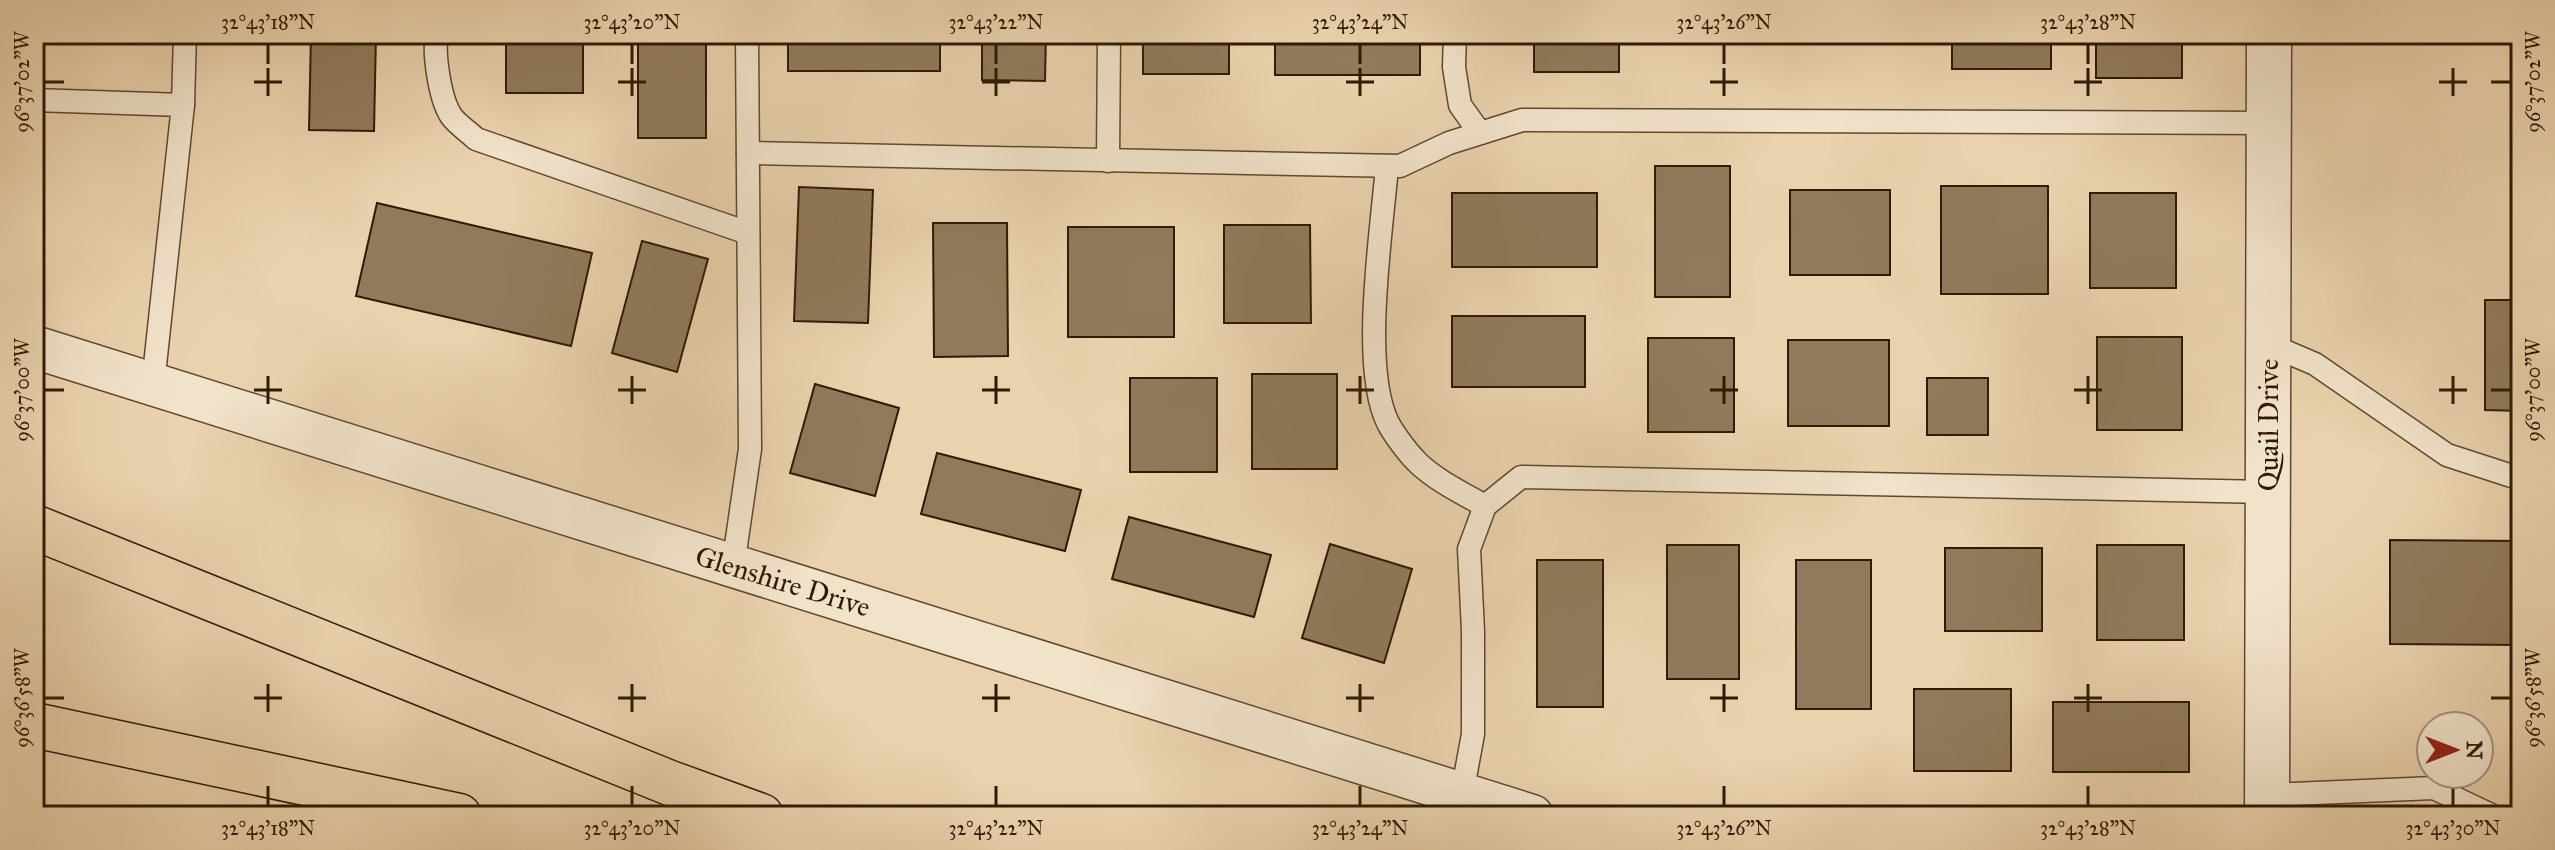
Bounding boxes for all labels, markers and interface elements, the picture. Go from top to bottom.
text: 32°43'18"N [221,10,315,34]
text: 32°43'20"N [583,10,681,34]
text: 32°43'22"N [948,10,1044,34]
text: 32°43'24"N [1312,10,1408,34]
text: 32°43'26"N [1676,10,1772,34]
text: 32°43'28"N [2040,10,2136,34]
text: 96°37'02"W [10,30,34,133]
text: 96°37'02"W [2521,30,2545,133]
text: 96°37'00"W [10,337,34,442]
text: 96°37'00"W [2521,337,2545,442]
street label: Quail Drive [2251,359,2286,491]
street label: Glenshire Drive [691,538,875,625]
text: 96°36'58"W [10,647,34,748]
text: 96°36'58"W [2521,647,2545,748]
north arrow [2415,710,2495,790]
text: N [2461,741,2488,760]
text: 32°43'18"N [221,816,315,840]
text: 32°43'20"N [583,816,681,840]
text: 32°43'22"N [948,816,1044,840]
text: 32°43'24"N [1312,816,1408,840]
text: 32°43'26"N [1676,816,1772,840]
text: 32°43'28"N [2040,816,2136,840]
text: 32°43'30"N [2405,816,2501,840]

